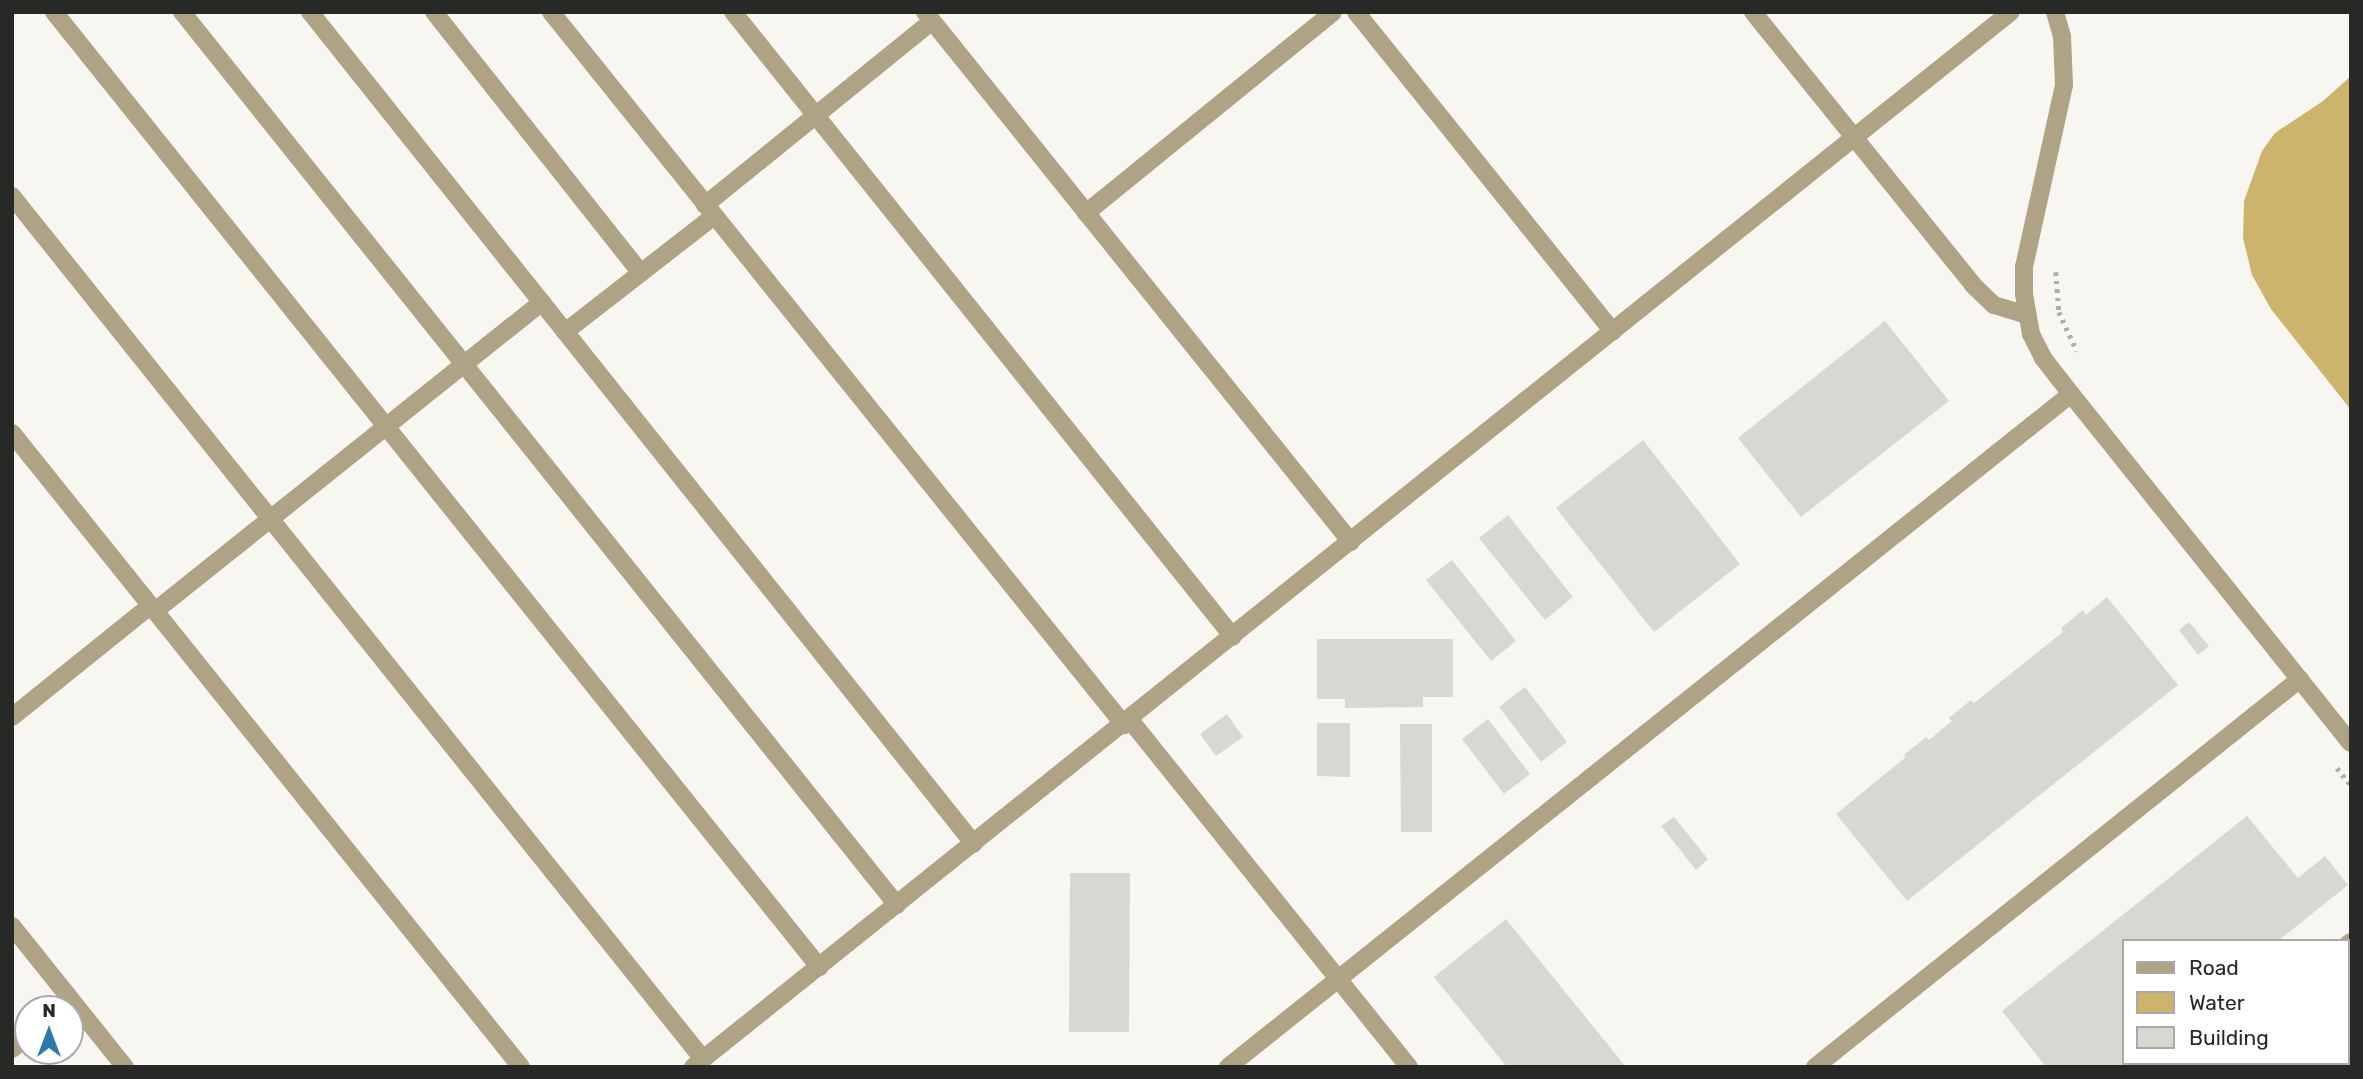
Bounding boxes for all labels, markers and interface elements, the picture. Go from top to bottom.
legend [2122,939,2349,1065]
text: Road [2189,955,2239,980]
text: Water [2189,990,2245,1015]
north arrow [14,995,84,1065]
text: N [42,999,56,1022]
text: Building [2189,1025,2269,1050]

